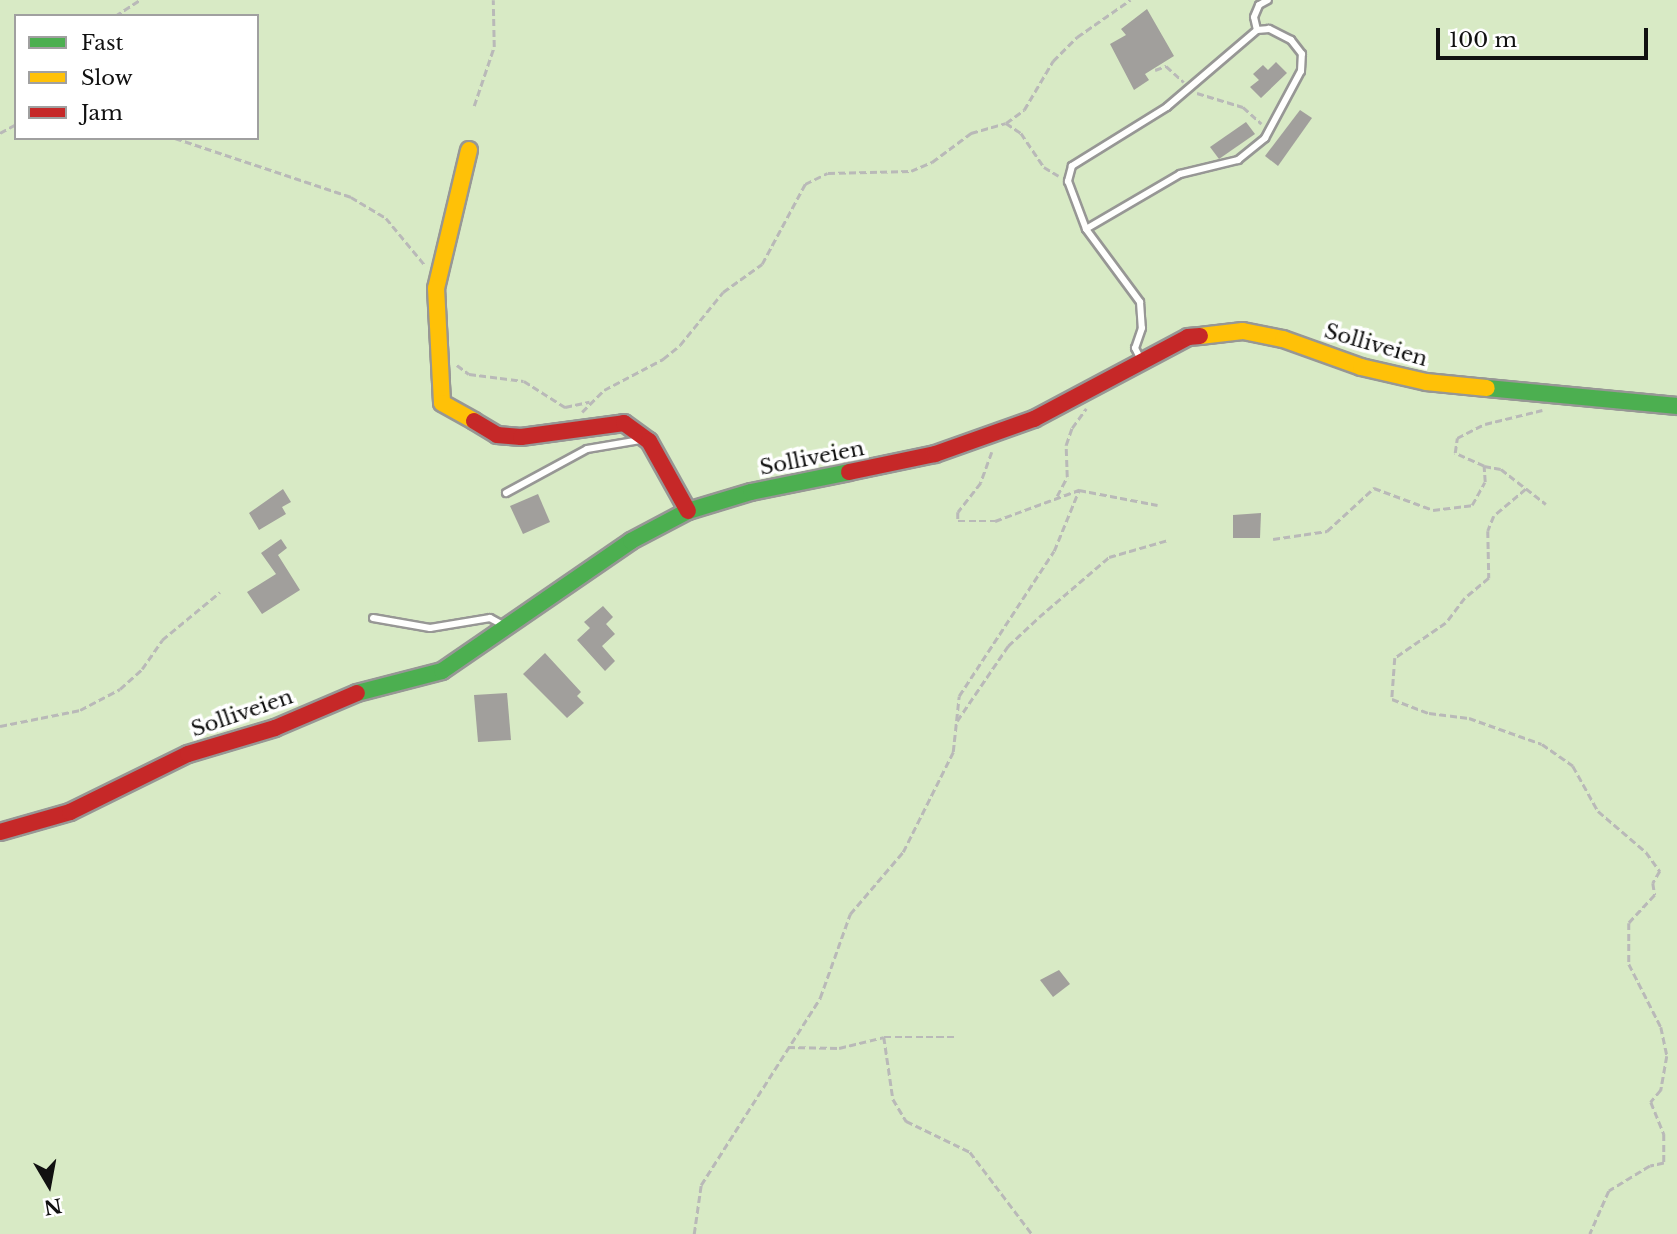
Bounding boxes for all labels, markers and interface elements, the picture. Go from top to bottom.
legend [14,14,259,140]
scale bar [1439,14,1651,58]
text: 100 m [1449,27,1517,53]
text: Fast [81,30,123,56]
text: Slow [81,65,133,91]
text: Jam [81,100,123,126]
street label: Solliveien [1322,318,1430,372]
street label: Solliveien [758,436,866,480]
street label: Solliveien [188,684,296,742]
north arrow [14,1150,84,1220]
text: N [42,1193,64,1219]

